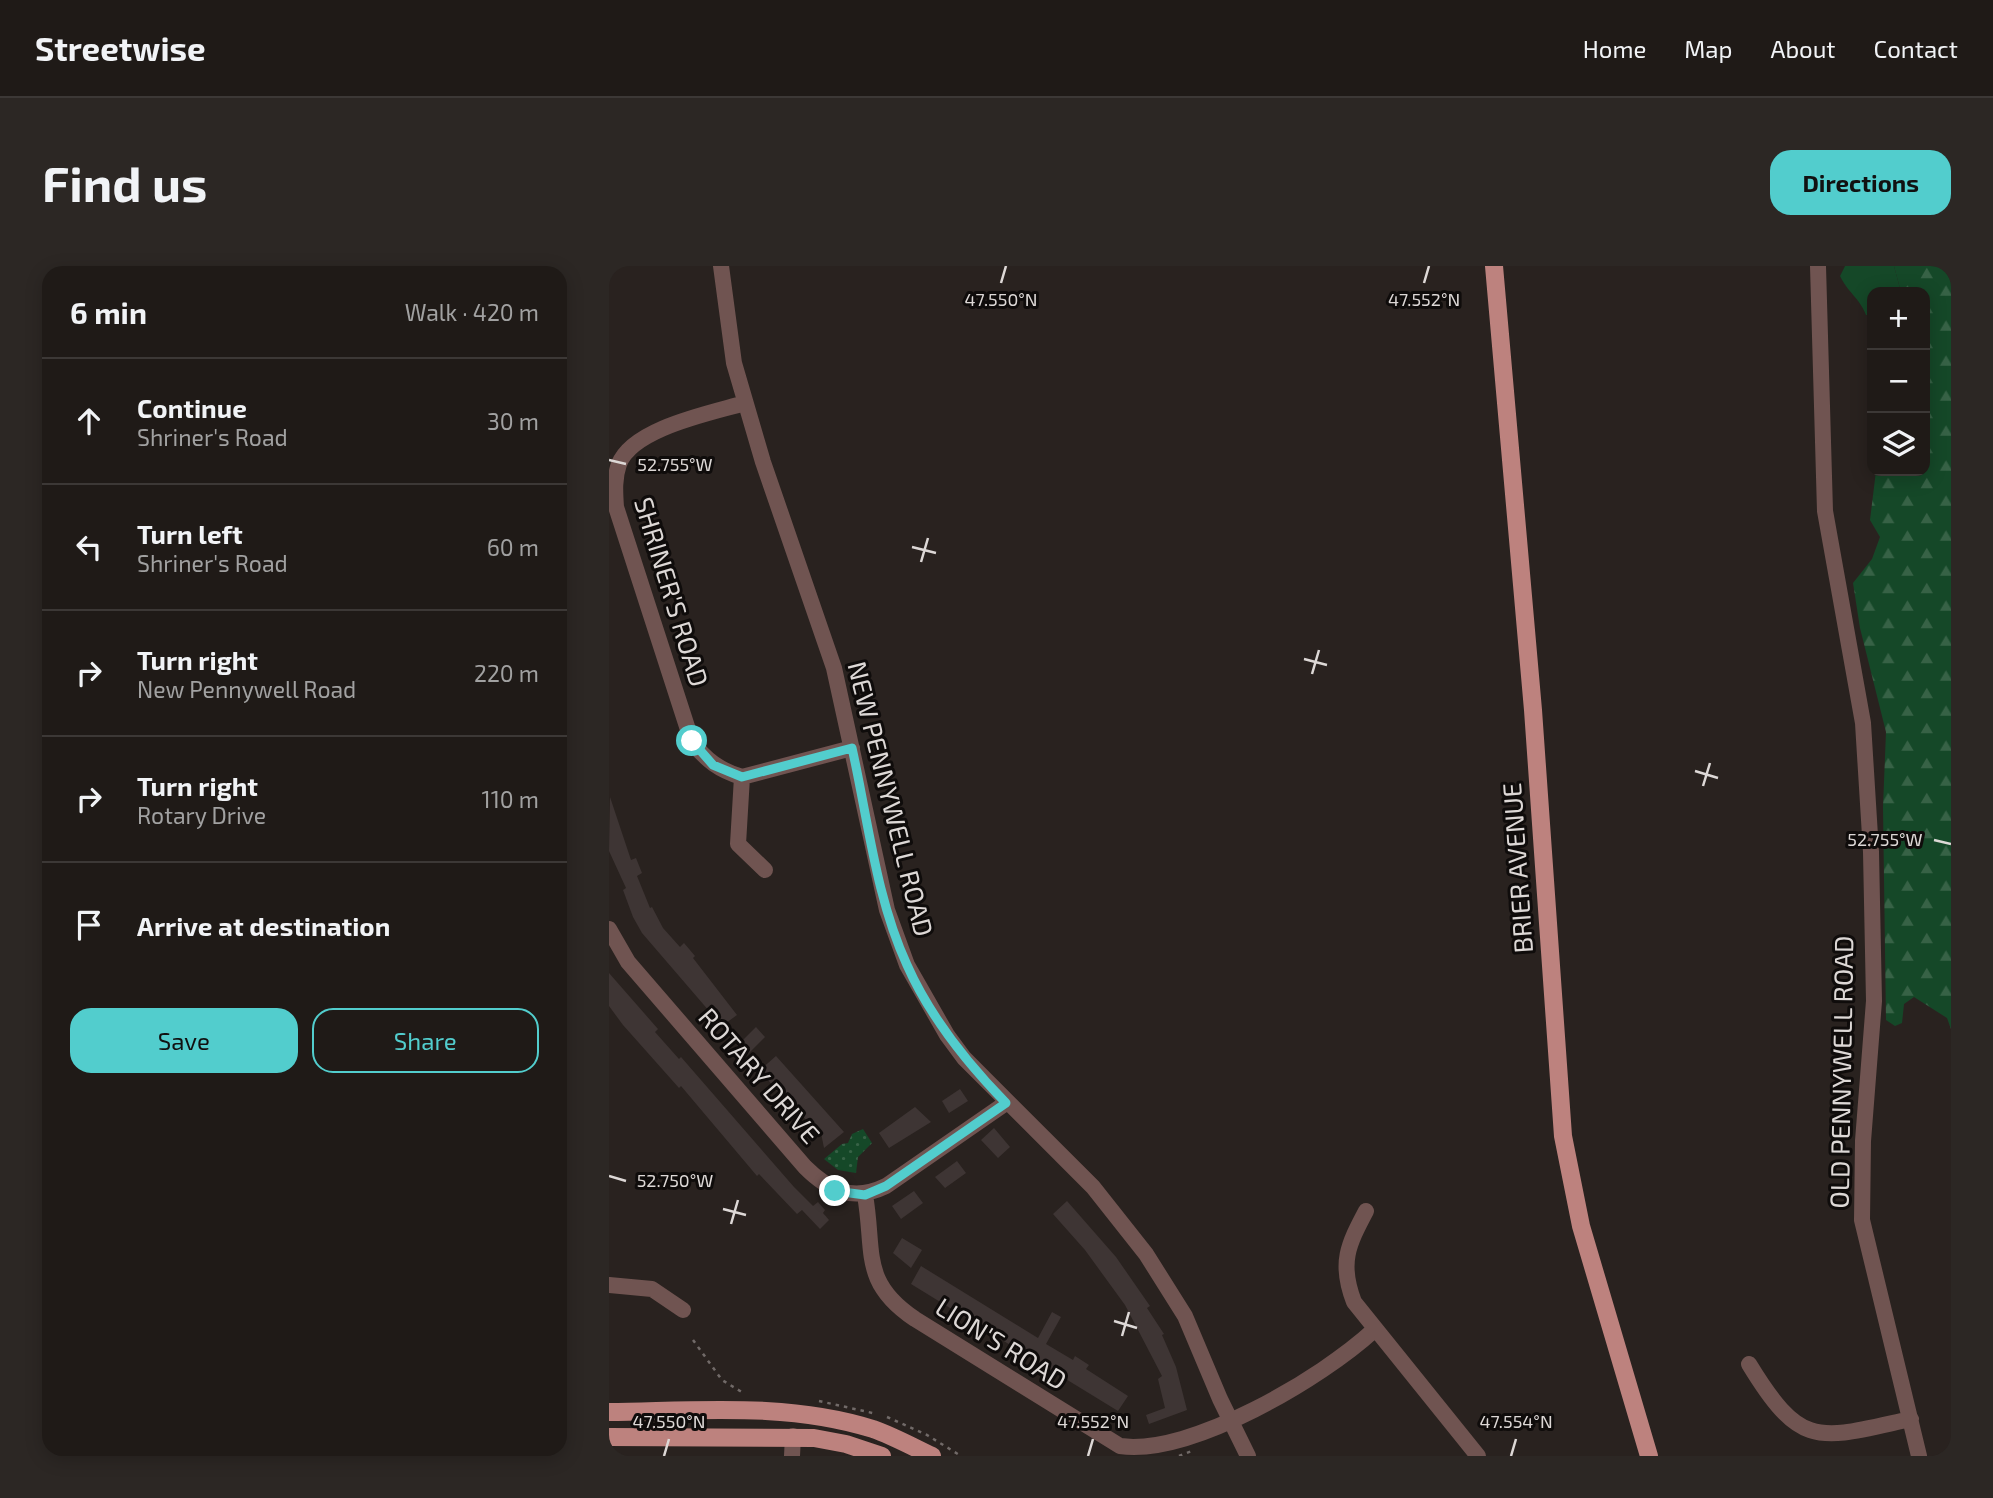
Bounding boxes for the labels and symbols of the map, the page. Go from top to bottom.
text: 47.550°N [965,288,1037,310]
text: 47.552°N [1388,288,1460,310]
text: 52.755°W [637,453,713,475]
street label: SHRINER'S ROAD [629,493,716,690]
street label: NEW PENNYWELL ROAD [842,658,941,939]
route start [676,725,707,756]
street label: BRIER AVENUE [1495,782,1538,954]
text: 52.755°W [1847,828,1923,850]
street label: OLD PENNYWELL ROAD [1823,935,1858,1209]
street label: ROTARY DRIVE [693,1001,827,1149]
text: 52.750°W [637,1169,713,1191]
route end [819,1175,850,1206]
street label: LION'S ROAD [931,1290,1073,1395]
text: 47.550°N [633,1410,705,1432]
text: 47.552°N [1057,1410,1129,1432]
text: 47.554°N [1479,1410,1553,1432]

